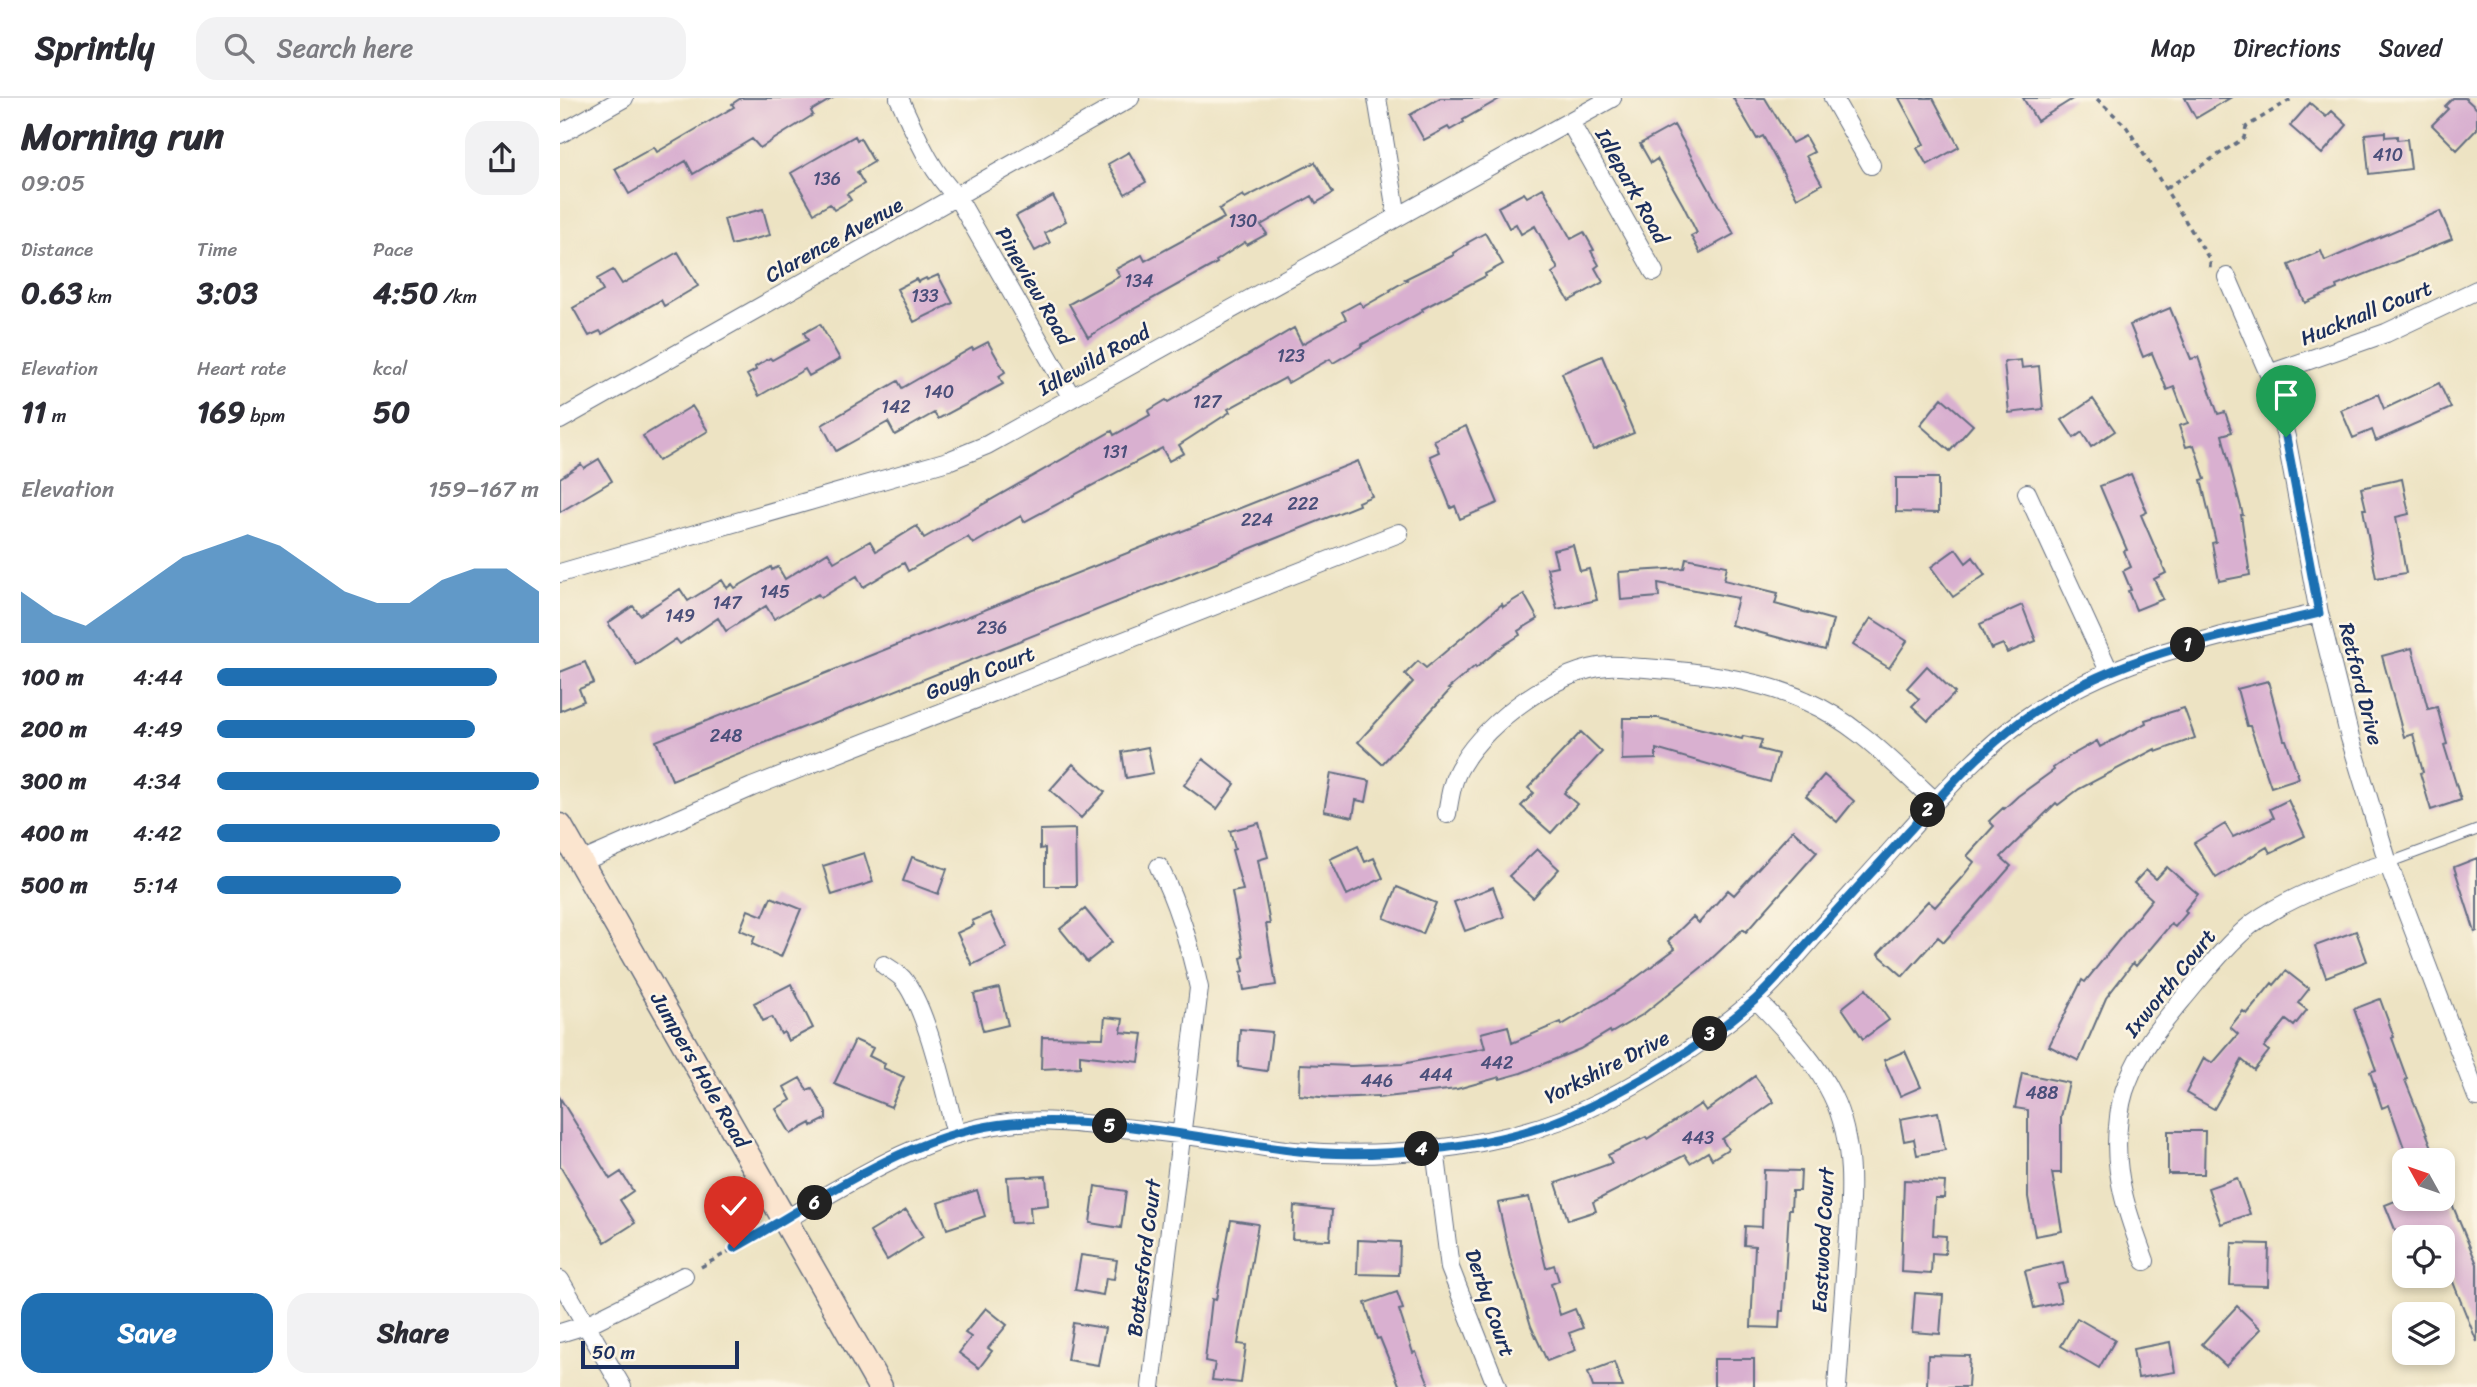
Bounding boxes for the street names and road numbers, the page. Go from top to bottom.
street label: Idlepark Road [1584,120,1681,253]
street label: Clarence Avenue [758,186,910,294]
street label: Pineview Road [985,219,1084,354]
street label: Hucknall Court [2294,269,2438,357]
street label: Idlewild Road [1030,312,1159,407]
street label: Retford Drive [2327,619,2395,750]
street label: Gough Court [920,635,1040,711]
street label: Ixworth Court [2113,920,2226,1047]
street label: Jumpers Hole Road [639,984,761,1157]
street label: Yorkshire Drive [1537,1019,1677,1115]
street label: Eastwood Court [1800,1165,1846,1314]
street label: Bottesford Court [1115,1176,1173,1339]
street label: Derby Court [1454,1244,1526,1362]

